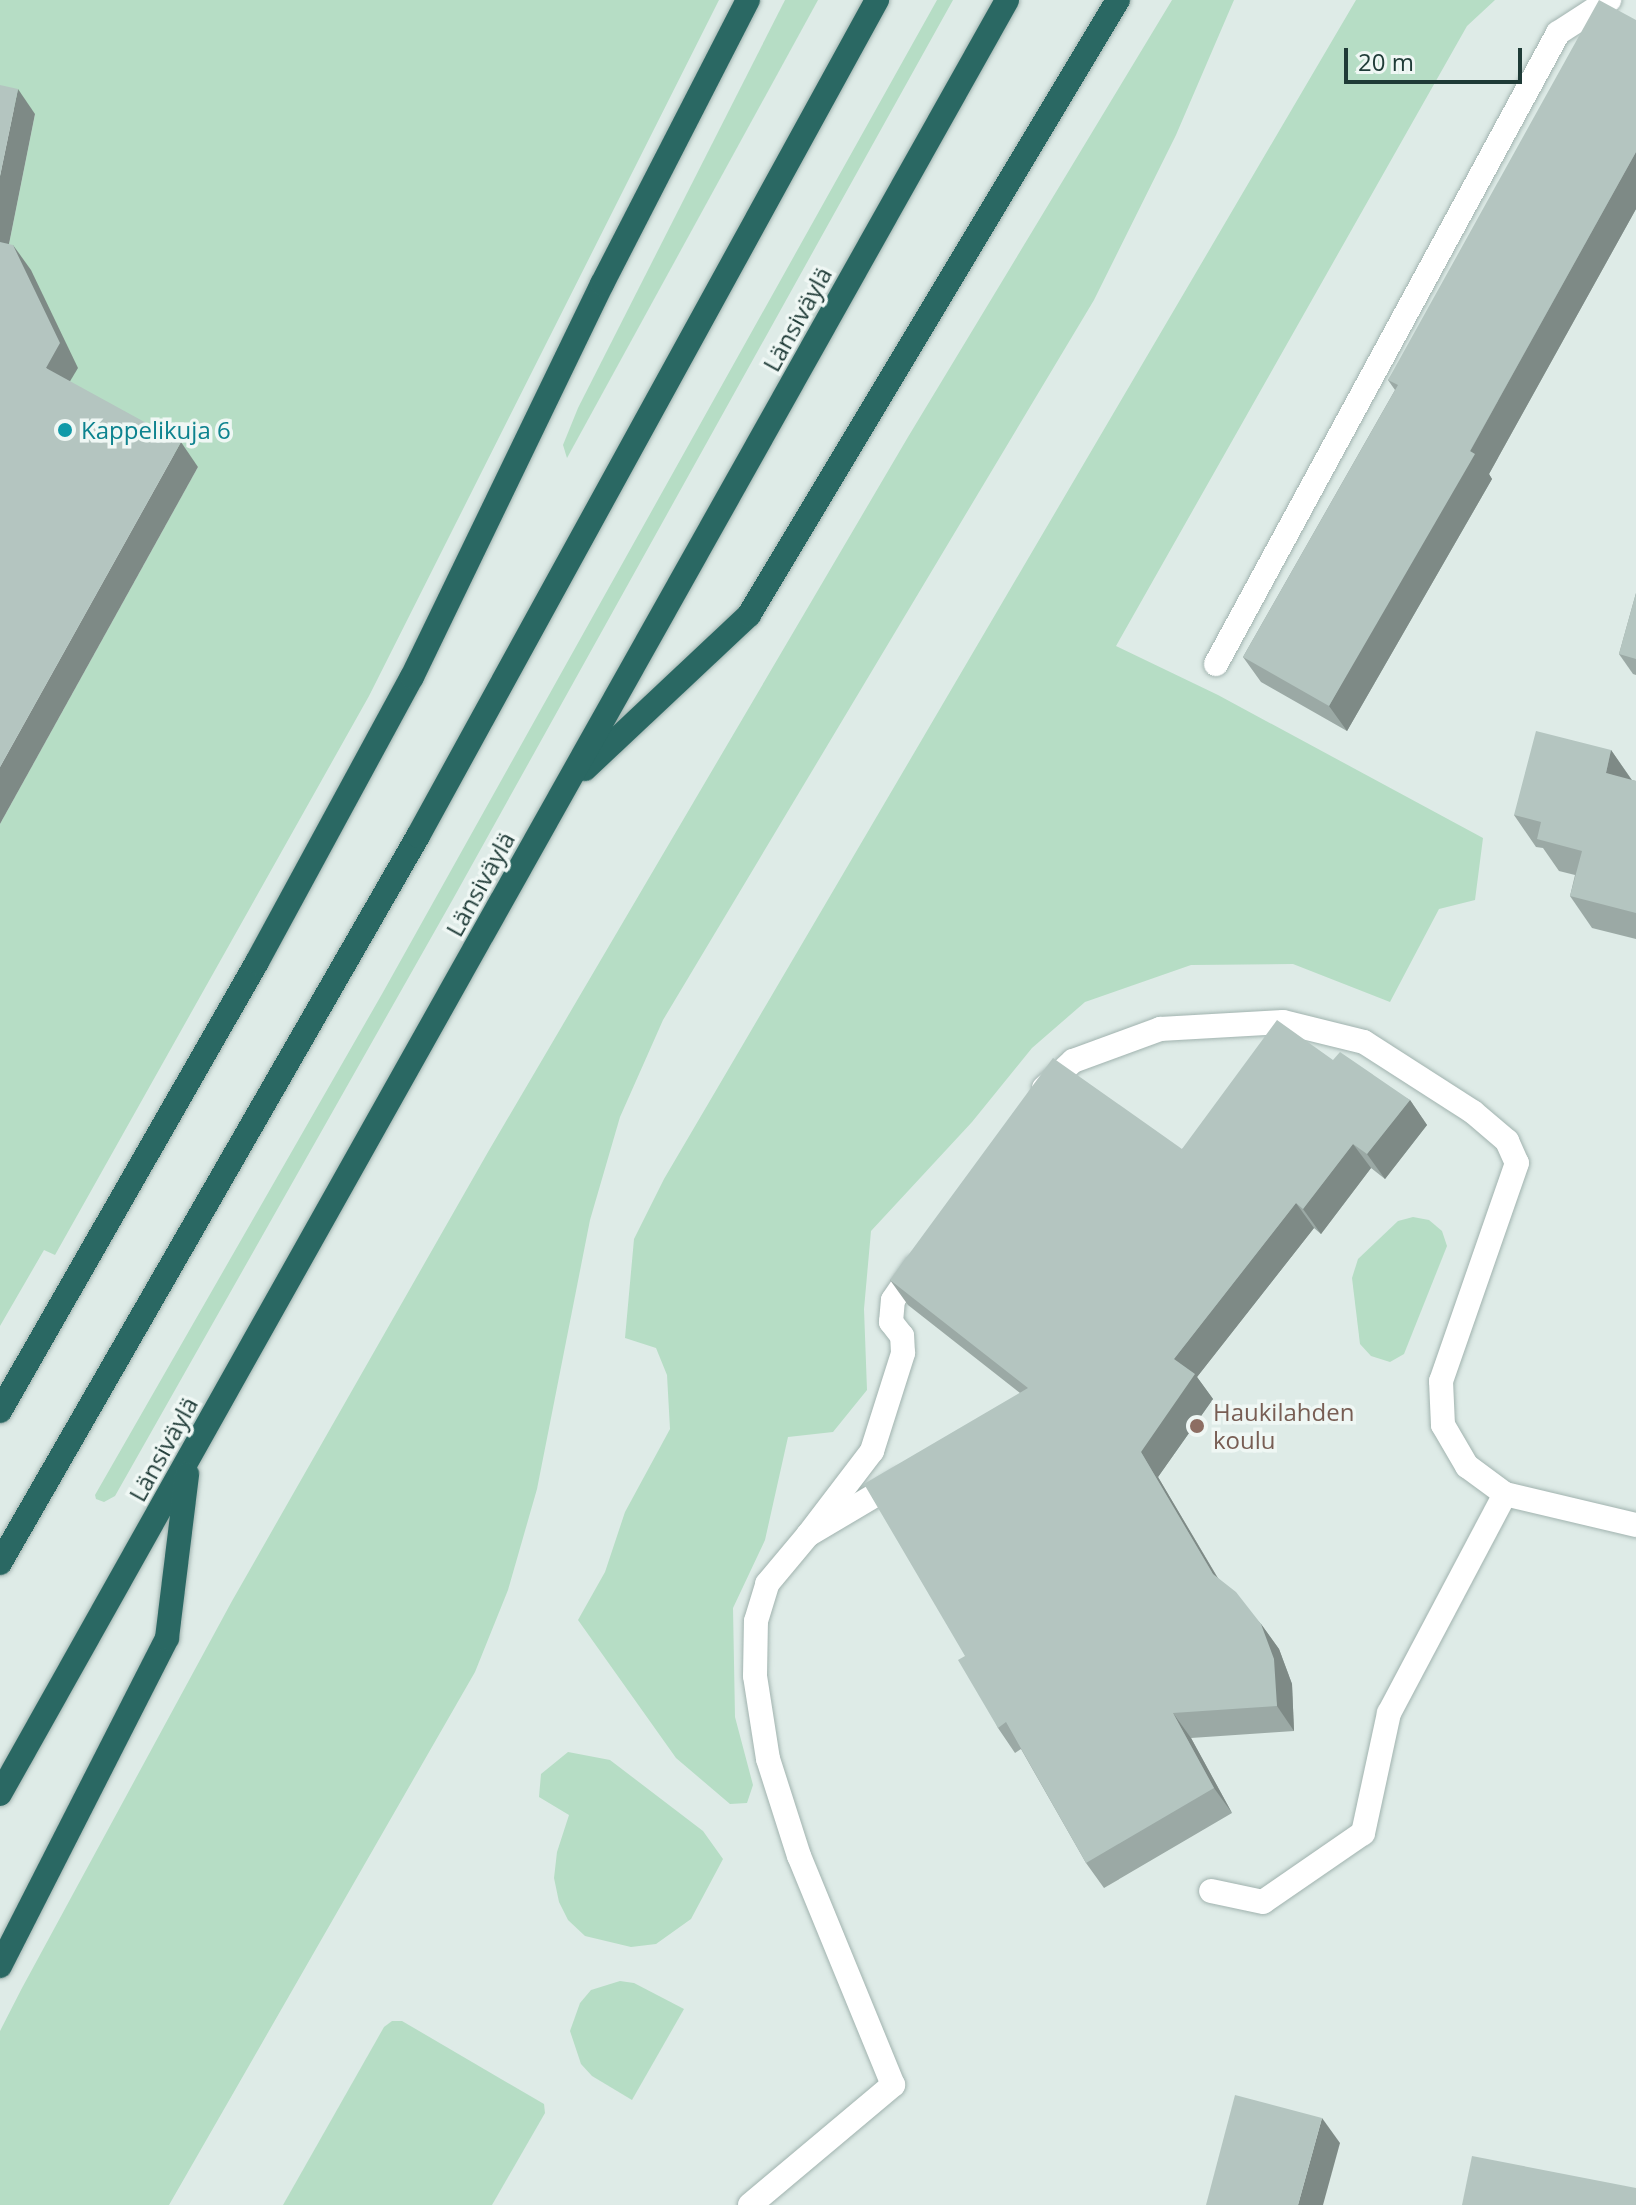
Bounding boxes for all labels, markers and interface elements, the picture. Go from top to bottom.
scale bar [1348,32,1526,82]
text: 20 m [1358,45,1414,78]
street label: Länsiväylä [757,262,837,376]
place label: Kappelikuja 6 [81,416,231,444]
marker: Kappelikuja 6 [56,421,74,439]
street label: Länsiväylä [440,827,520,941]
street label: Länsiväylä [123,1392,203,1506]
place label: Haukilahden koulu [1213,1398,1354,1454]
marker: Haukilahden koulu [1188,1417,1206,1435]

